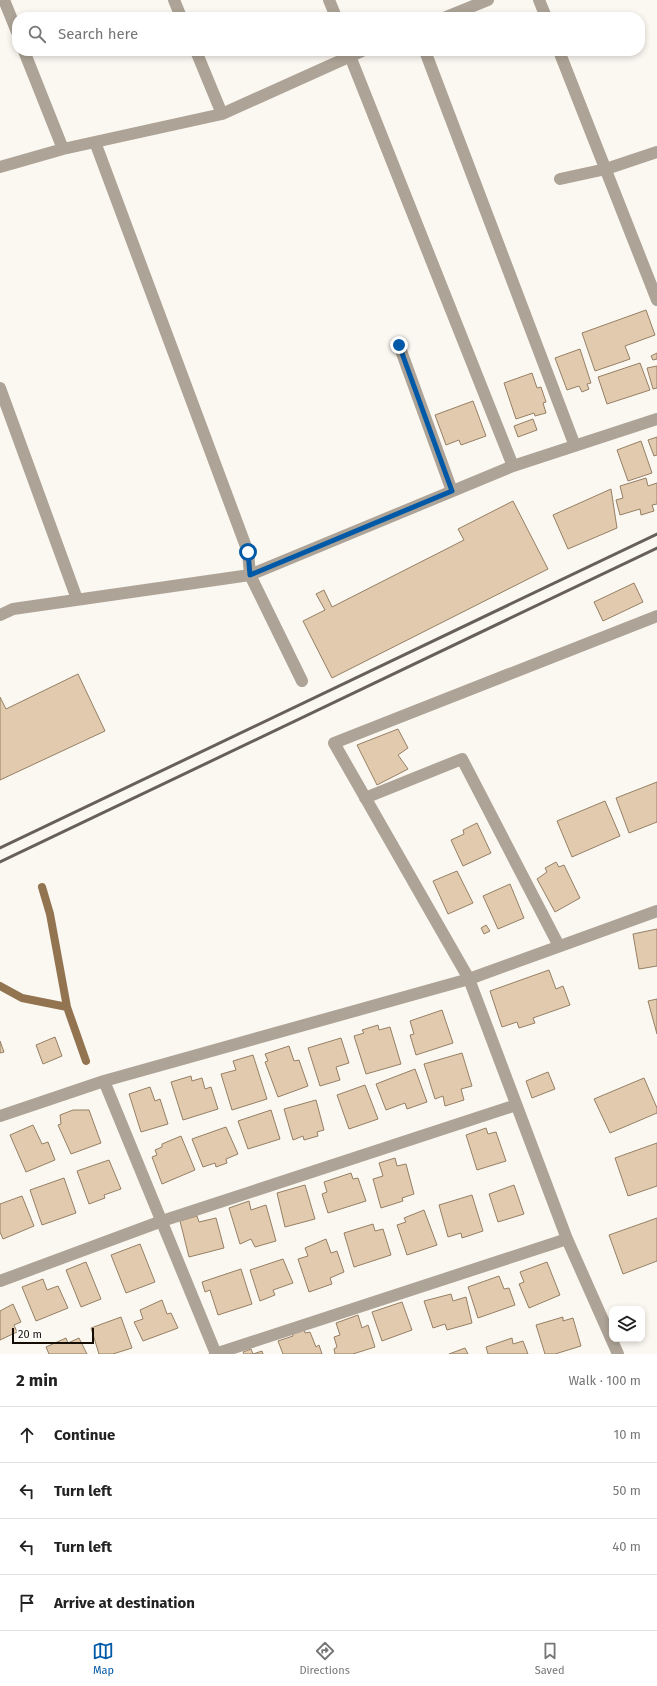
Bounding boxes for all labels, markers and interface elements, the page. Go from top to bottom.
search box [12,12,645,56]
icon: search [26,23,48,45]
text: Search here [58,25,138,43]
route end [390,336,408,354]
route start [239,543,257,561]
map controls [609,1306,645,1342]
button: layers [609,1306,645,1342]
scale bar [12,1326,94,1345]
text: 20 m [18,1328,42,1341]
text: 2 min [16,1370,58,1391]
text: Walk · 100 m [569,1373,641,1388]
icon: ahead [16,1424,38,1446]
text: Continue [54,1426,115,1444]
text: 10 m [614,1427,641,1442]
icon: left [16,1480,38,1502]
text: Turn left [54,1482,112,1500]
text: 50 m [613,1483,641,1498]
icon: left [16,1536,38,1558]
text: Turn left [54,1538,112,1556]
text: 40 m [612,1539,641,1554]
icon: arrive [16,1592,38,1614]
text: Arrive at destination [54,1594,195,1612]
tab: Map [92,1640,114,1677]
tab: Directions [299,1640,350,1677]
tab: Saved [535,1640,565,1677]

